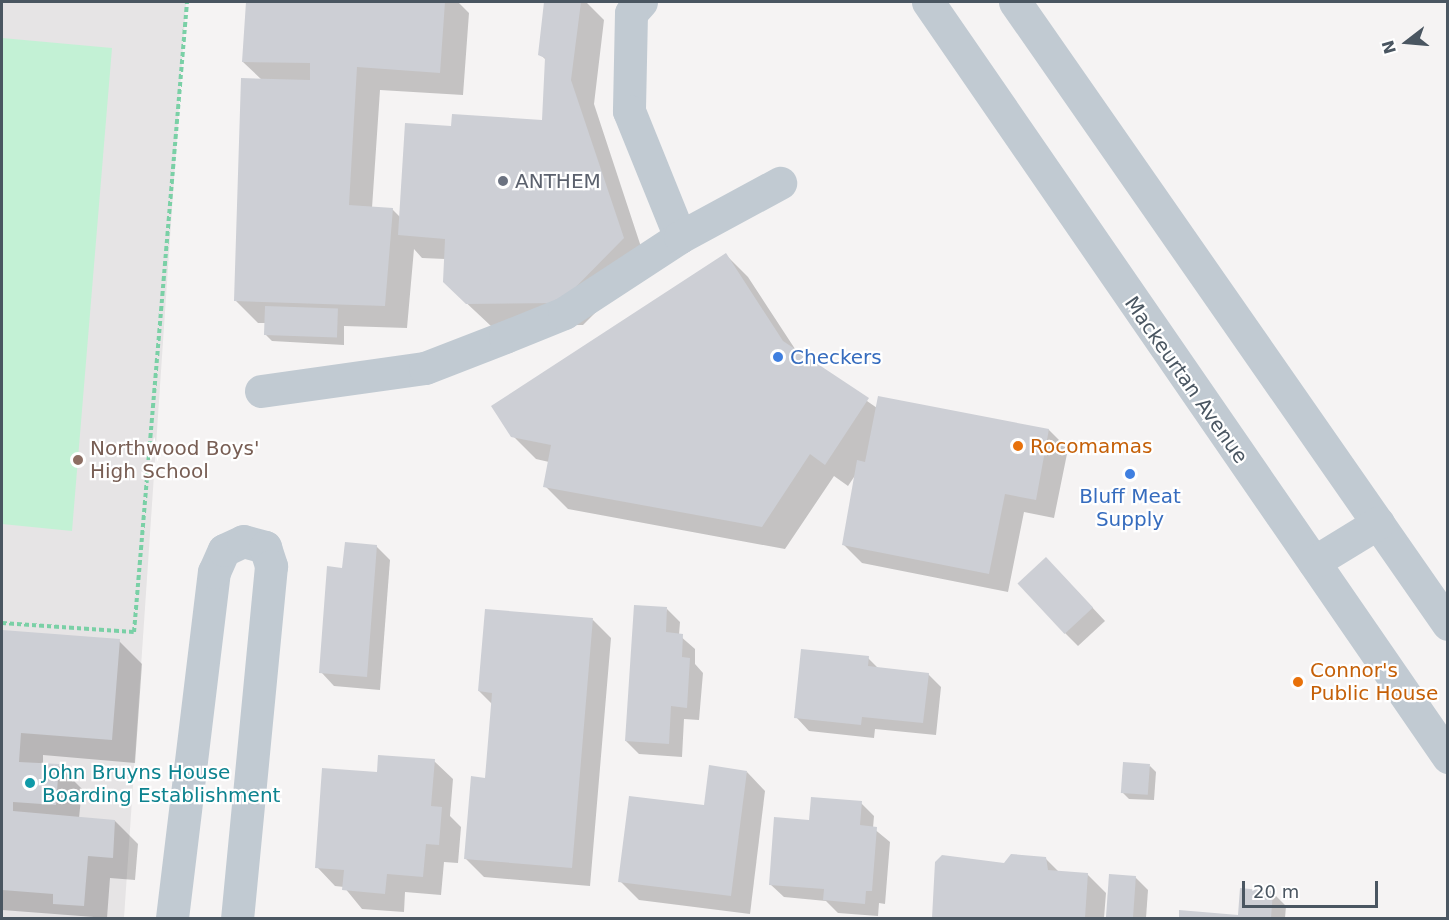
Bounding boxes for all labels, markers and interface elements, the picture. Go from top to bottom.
north arrow [1377,12,1437,72]
text: N [1378,38,1400,56]
place label: ANTHEM [515,169,601,193]
marker: ANTHEM [496,174,510,188]
street label: Mackeurtan Avenue [1119,292,1253,468]
place label: Checkers [790,345,882,369]
marker: Checkers [771,350,785,364]
place label: Rocomamas [1030,434,1152,458]
place label: Northwood Boys' High School [90,436,260,483]
marker: Rocomamas [1011,439,1025,453]
marker: Northwood Boys' High School [71,453,85,467]
marker: Bluff Meat Supply [1123,467,1137,481]
place label: Bluff Meat Supply [1079,484,1181,531]
place label: Connor's Public House [1310,658,1438,705]
marker: Connor's Public House [1291,675,1305,689]
place label: John Bruyns House Boarding Establishment [42,760,280,807]
marker: John Bruyns House Boarding Establishment [23,776,37,790]
scale bar [1245,869,1382,907]
text: 20 m [1253,881,1299,902]

